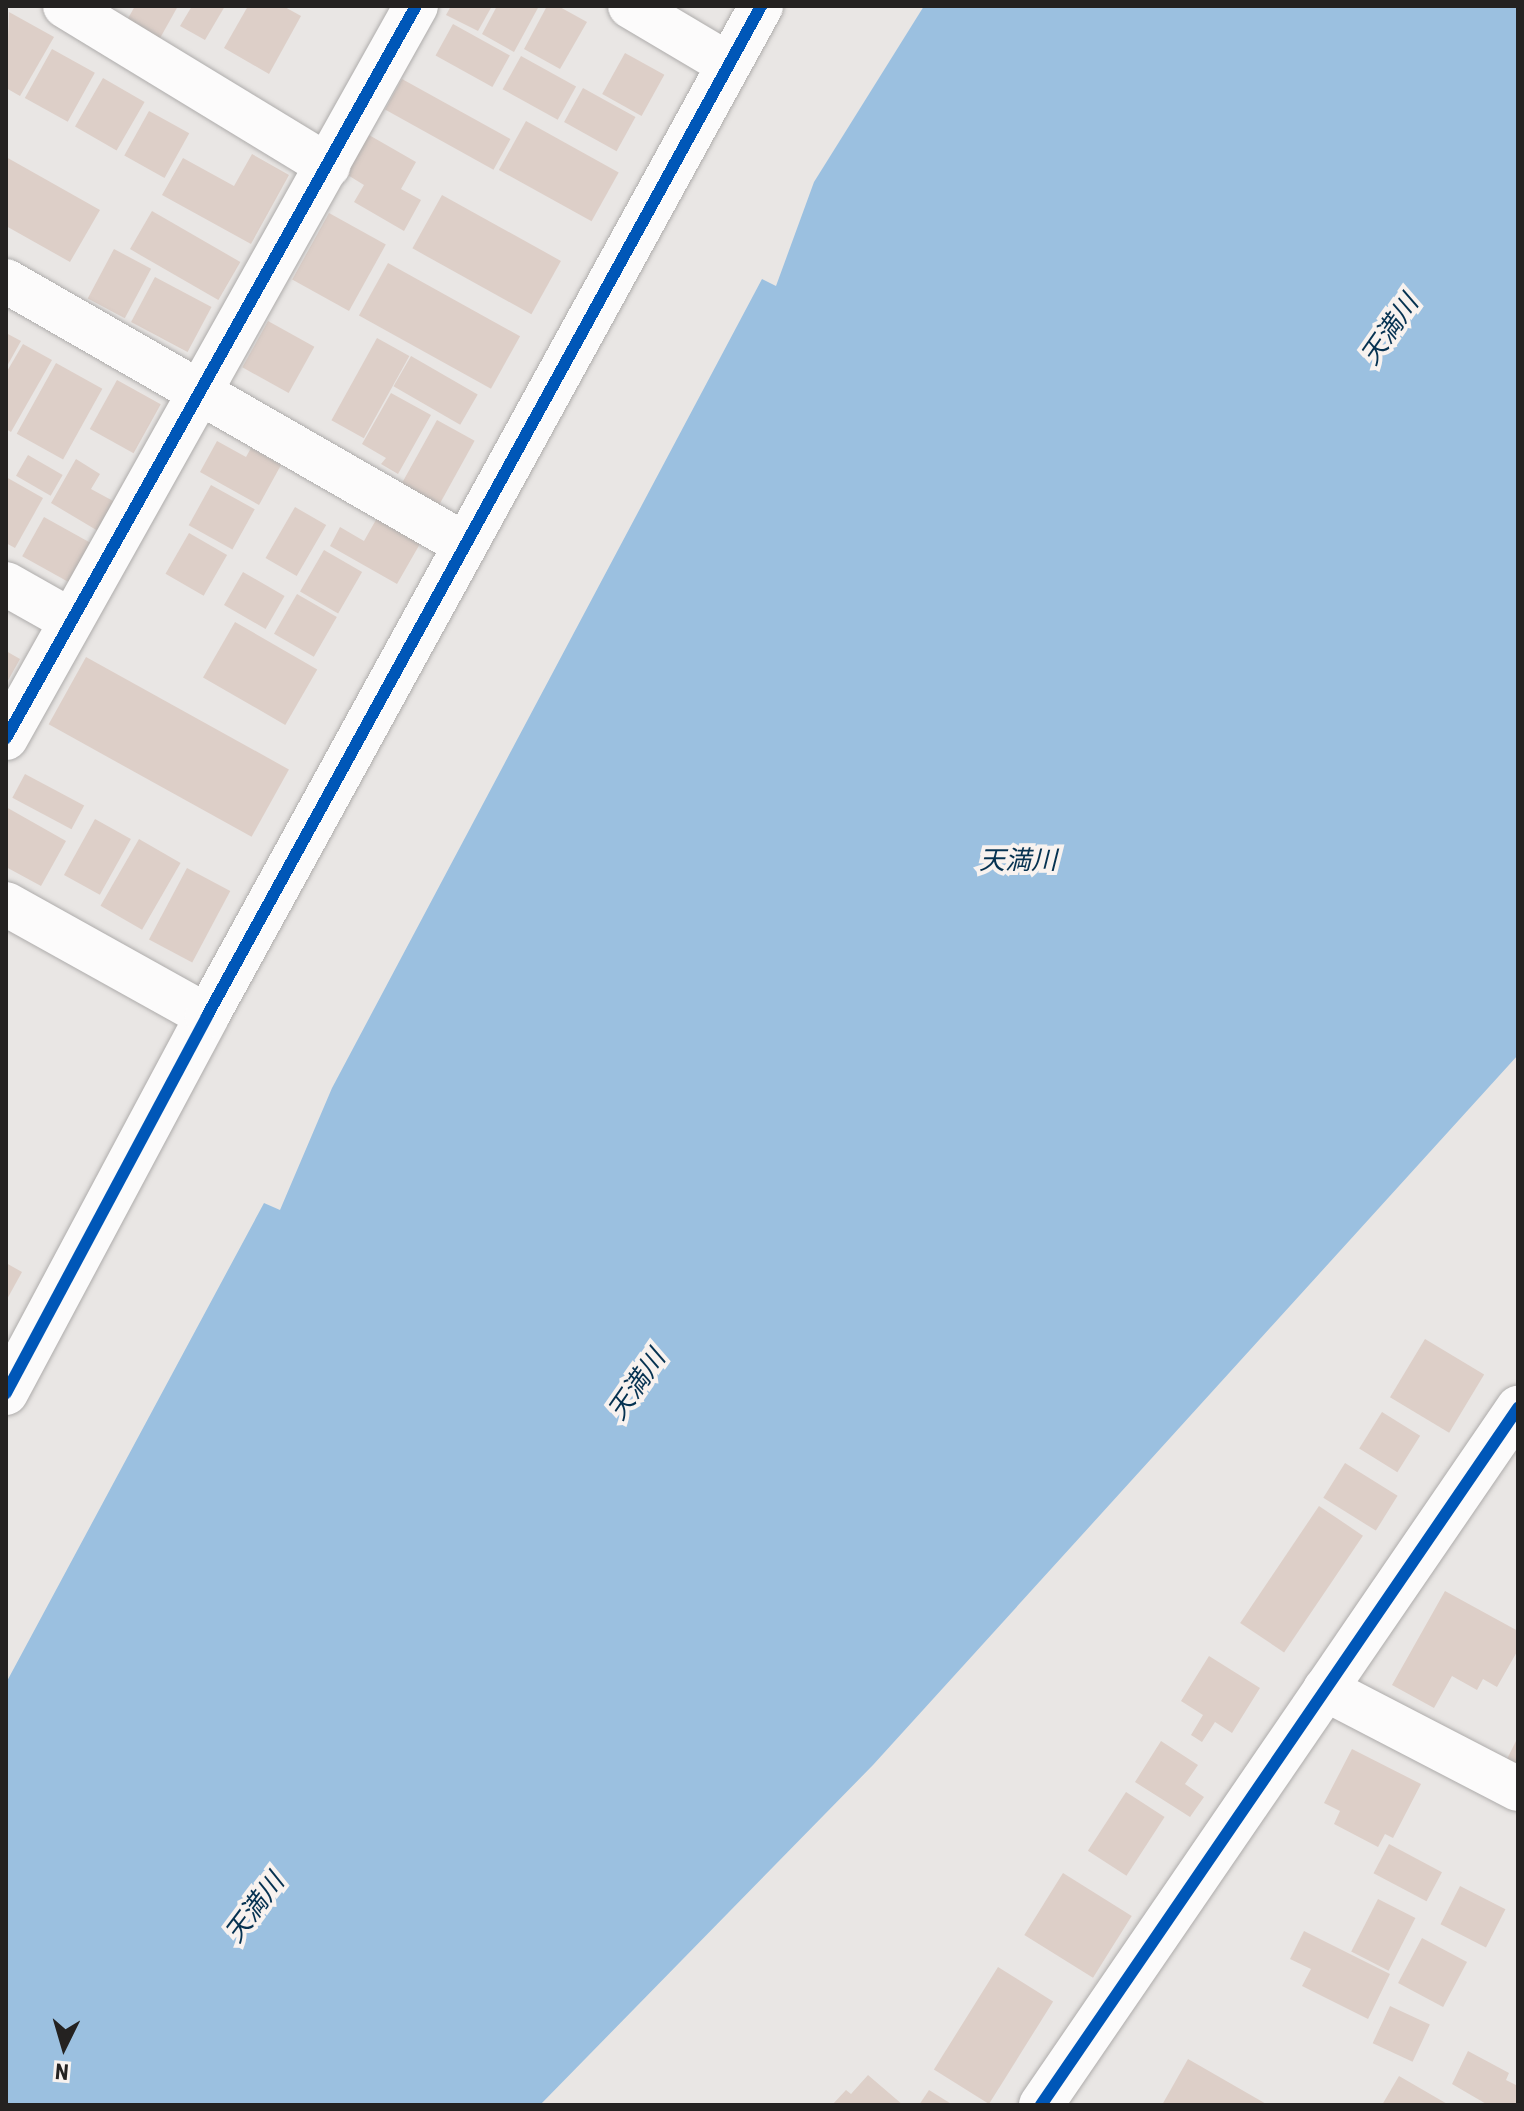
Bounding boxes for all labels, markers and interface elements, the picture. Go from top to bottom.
water label: 天満川 [1355,289,1425,371]
water label: 天満川 [979,845,1057,877]
water label: 天満川 [602,1344,672,1426]
water label: 天満川 [219,1867,291,1949]
north arrow [24,2007,104,2087]
text: N [54,2058,70,2084]

